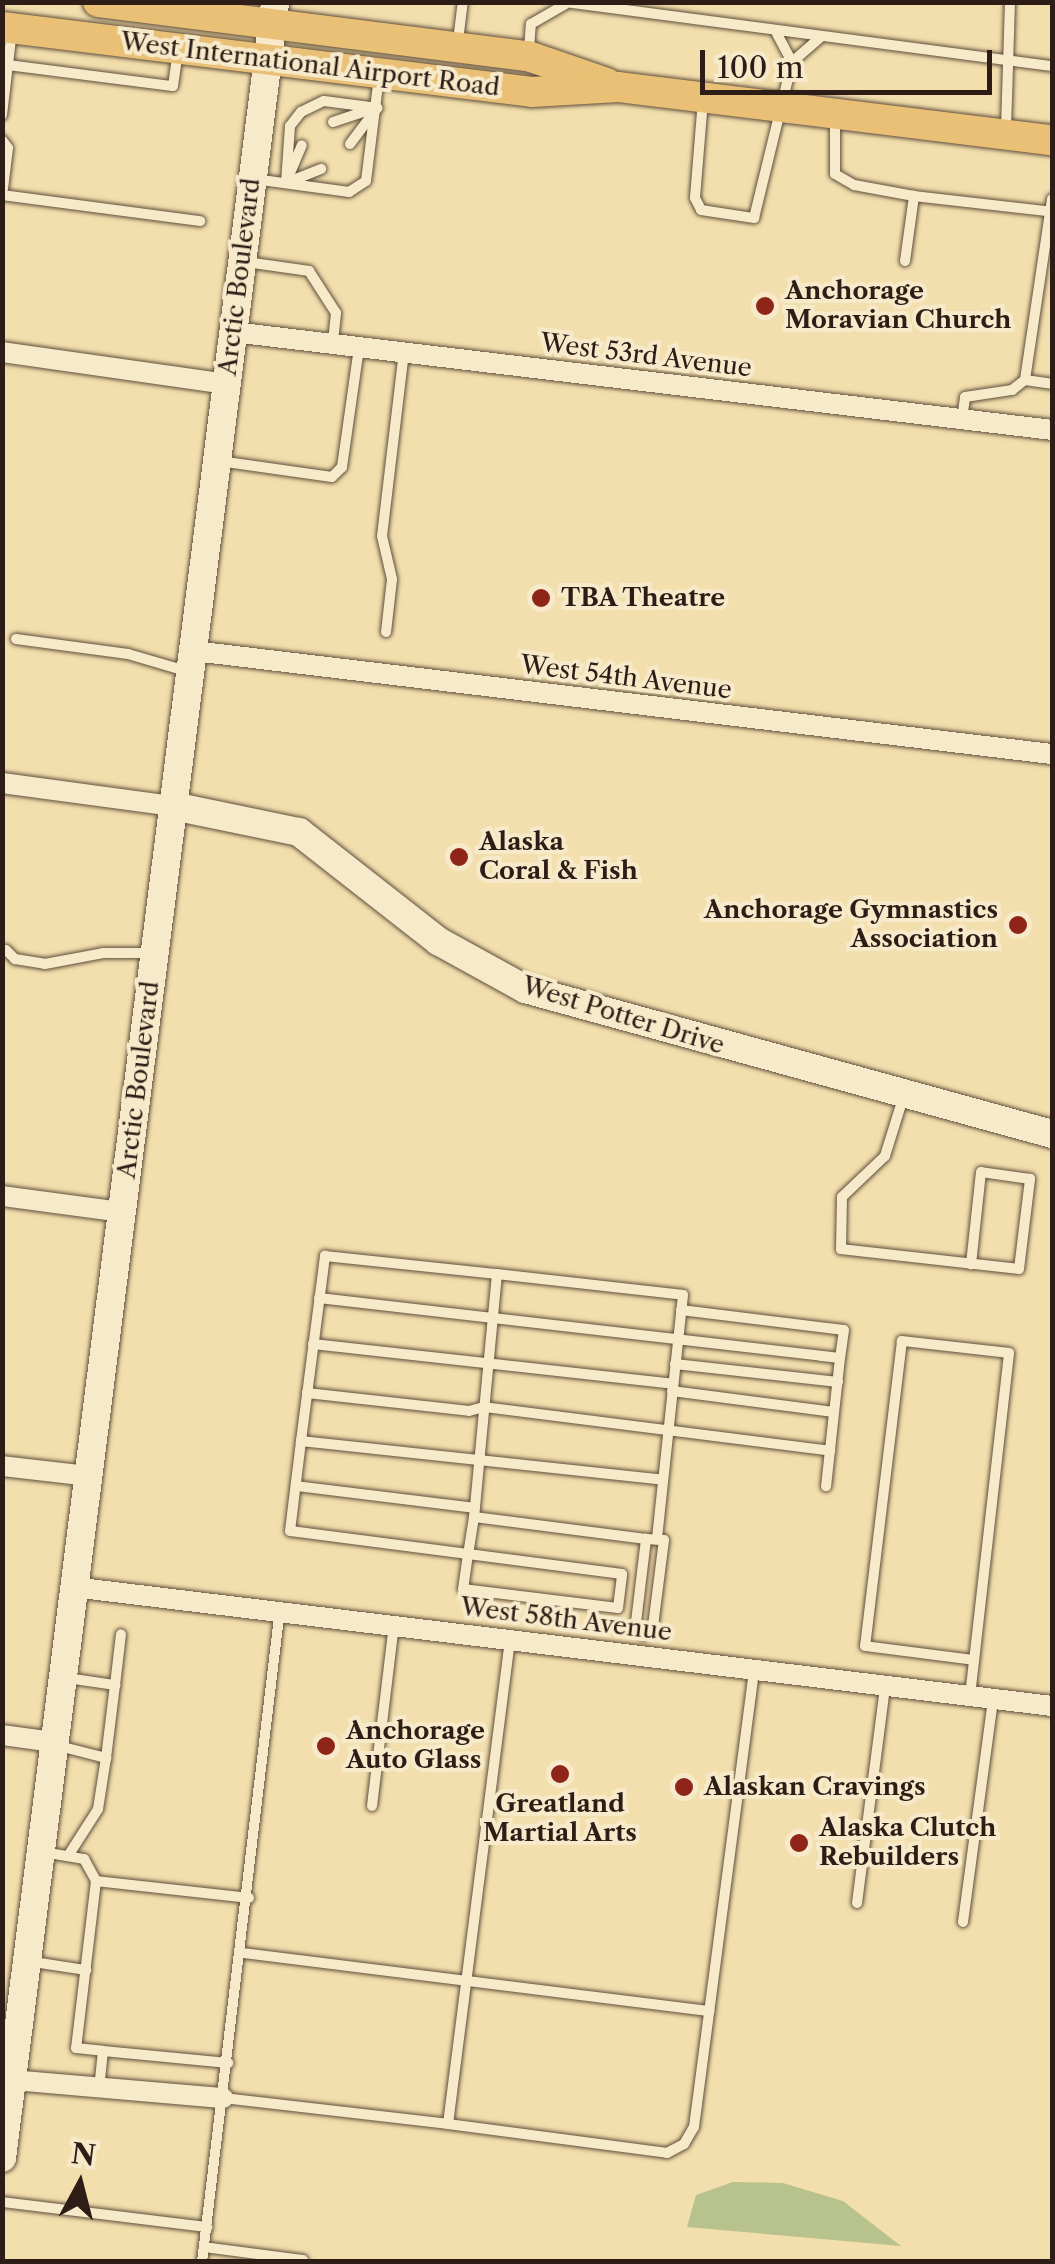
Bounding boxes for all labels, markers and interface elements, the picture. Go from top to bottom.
street label: West International Airport Road [118,27,502,103]
scale bar [705,30,998,92]
text: 100 m [717,49,804,86]
street label: Arctic Boulevard [213,177,267,377]
place label: Anchorage Moravian Church [785,277,1011,336]
marker: Anchorage Moravian Church [754,295,776,317]
street label: West 53rd Avenue [538,328,754,384]
place label: TBA Theatre [561,583,727,613]
marker: TBA Theatre [530,587,552,609]
street label: West 54th Avenue [518,650,734,706]
place label: Alaska Coral & Fish [479,828,638,887]
marker: Alaska Coral & Fish [448,846,470,868]
place label: Anchorage Gymnastics Association [704,896,998,955]
marker: Anchorage Gymnastics Association [1007,914,1029,936]
street label: West Potter Drive [518,971,728,1061]
street label: Arctic Boulevard [112,980,166,1180]
street label: West 58th Avenue [458,1592,674,1648]
place label: Anchorage Auto Glass [346,1717,485,1776]
marker: Anchorage Auto Glass [315,1735,337,1757]
marker: Greatland Martial Arts [549,1763,571,1785]
place label: Alaskan Cravings [704,1772,926,1802]
marker: Alaskan Cravings [673,1776,695,1798]
place label: Greatland Martial Arts [483,1790,637,1849]
place label: Alaska Clutch Rebuilders [819,1814,997,1873]
marker: Alaska Clutch Rebuilders [788,1832,810,1854]
north arrow [30,2134,130,2234]
text: N [70,2136,98,2173]

